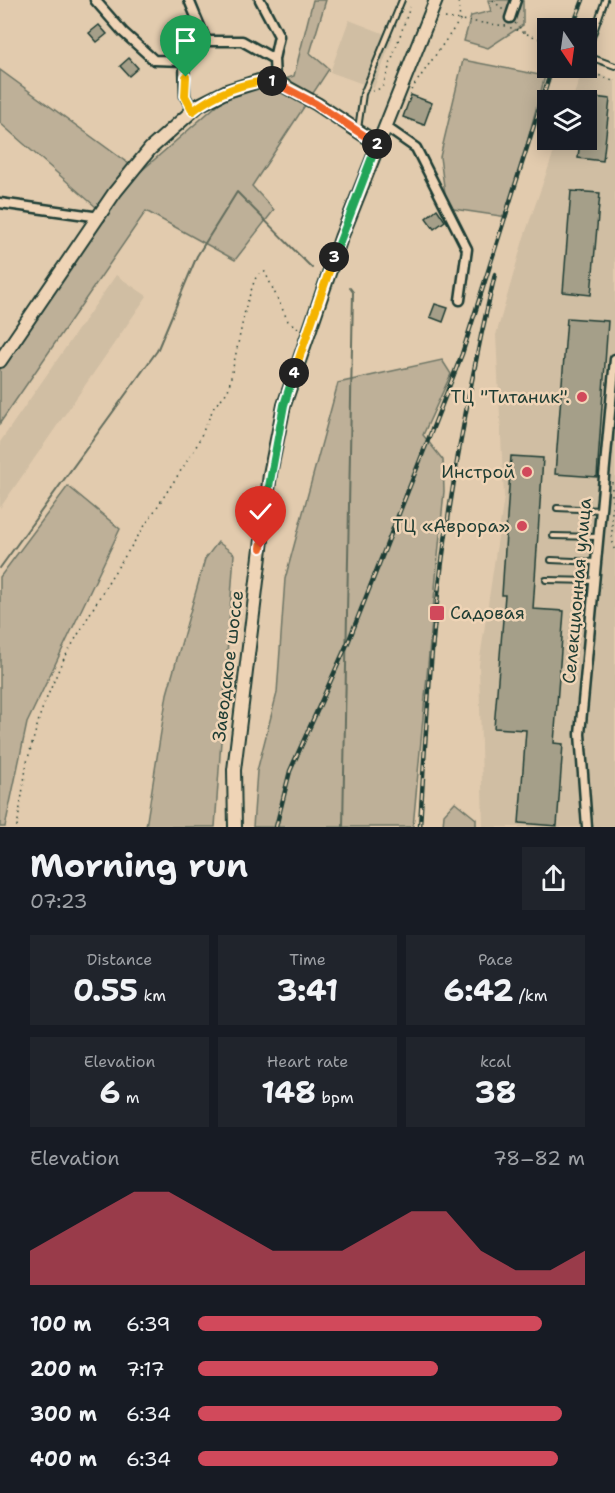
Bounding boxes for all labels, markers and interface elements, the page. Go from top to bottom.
pin [160,15,211,77]
north arrow [537,18,597,78]
map controls [537,18,597,150]
icon: arrive [169,24,202,57]
pin: 1 [257,66,287,96]
text: 1 [268,70,276,91]
button: layers [537,90,597,150]
pin: 2 [362,129,392,159]
text: 2 [371,133,383,154]
pin: 3 [319,242,349,272]
text: 3 [328,246,340,267]
pin: 4 [279,358,309,388]
text: 4 [288,362,300,383]
place label: ТЦ "Титаник". [451,385,570,409]
marker: ТЦ "Титаник". [575,390,589,404]
place label: Инстрой [441,460,515,484]
marker: Инстрой [520,465,534,479]
pin [235,486,286,548]
icon: check [244,495,277,528]
street label: Селекционная улица [557,497,597,685]
place label: ТЦ «Аврора» [393,514,510,538]
marker: ТЦ «Аврора» [515,519,529,533]
street label: Заводское шоссе [207,589,249,743]
place label: Садовая [450,601,525,625]
marker: Садовая [428,604,446,622]
text: Morning run [30,843,248,888]
button: share [522,847,585,910]
text: 07:23 [30,888,88,914]
text: Distance [87,949,152,970]
text: Time [289,949,326,970]
text: Pace [478,949,513,970]
text: 0.55 [73,970,138,1011]
text: 3:41 [276,970,339,1011]
text: 6:42 [444,970,513,1011]
text: km [138,985,166,1006]
text: /km [513,985,547,1006]
text: Elevation [84,1051,155,1072]
text: Heart rate [267,1051,348,1072]
text: kcal [480,1051,511,1072]
text: 6 [99,1072,120,1113]
text: 148 [261,1072,316,1113]
text: 38 [475,1072,516,1113]
text: m [120,1087,140,1108]
text: bpm [316,1087,354,1108]
text: Elevation [30,1145,120,1171]
text: 78–82 m [493,1145,585,1171]
text: 100 m [30,1311,92,1337]
text: 6:39 [126,1311,171,1337]
text: 200 m [30,1356,97,1382]
text: 7:17 [126,1356,165,1382]
text: 300 m [30,1401,97,1427]
text: 6:34 [126,1401,171,1427]
text: 400 m [30,1446,97,1472]
text: 6:34 [126,1446,171,1472]

